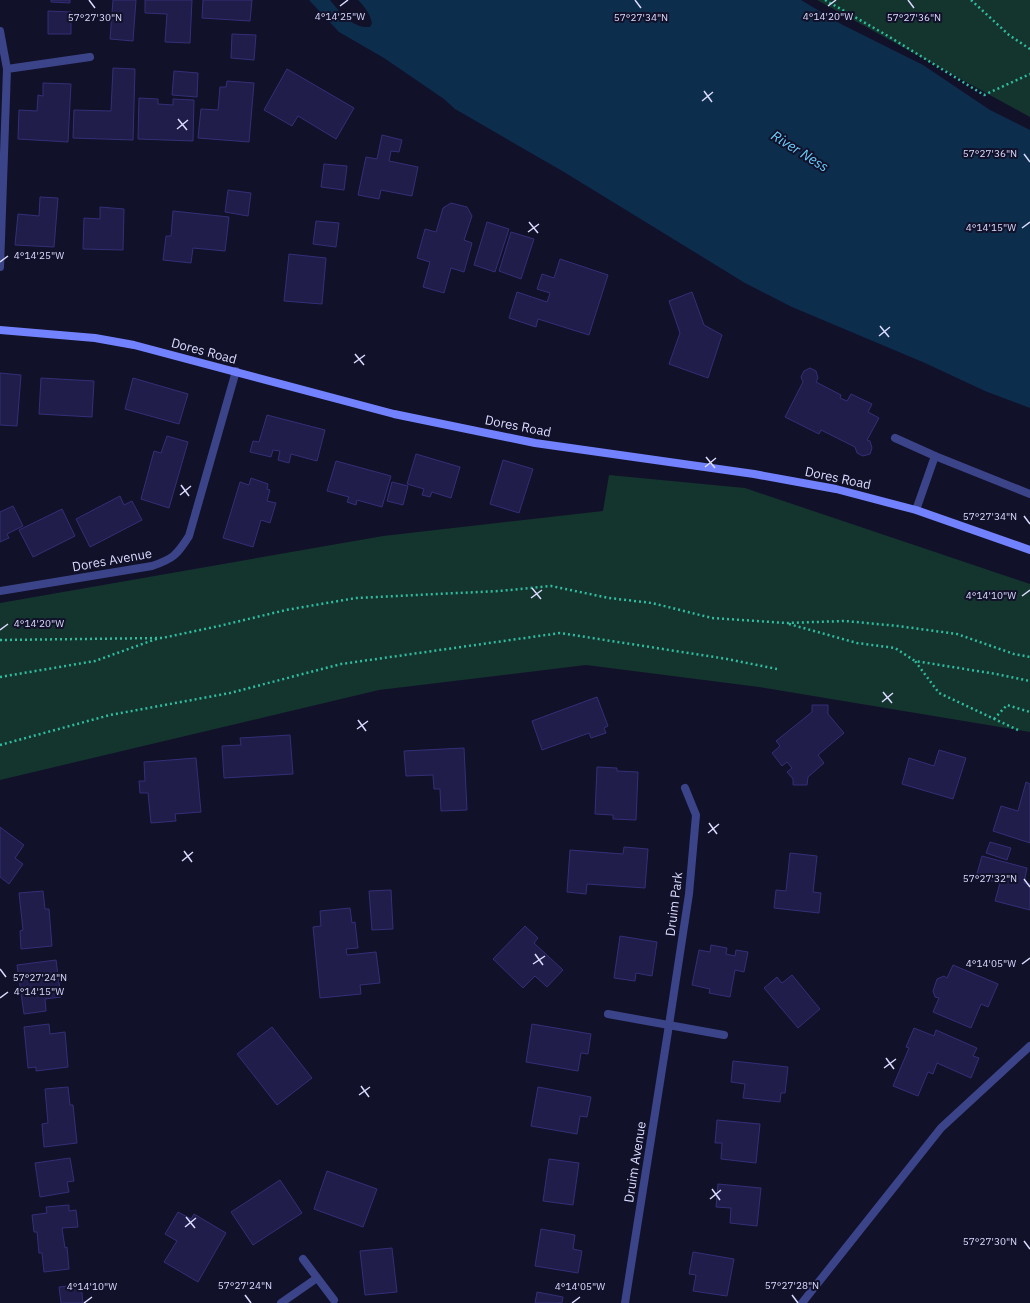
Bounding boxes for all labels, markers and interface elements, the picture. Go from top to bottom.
text: 4°14'25"W [315,10,365,23]
text: 4°14'20"W [803,10,853,23]
text: 57°27'30"N [68,11,122,24]
text: 57°27'34"N [614,11,668,24]
text: 57°27'36"N [887,11,941,24]
water label: River Ness [768,126,832,176]
text: 57°27'36"N [963,147,1017,160]
text: 4°14'15"W [966,221,1016,234]
text: 4°14'25"W [14,249,64,262]
street label: Dores Road [169,334,239,368]
street label: Dores Road [483,411,553,441]
street label: Dores Road [803,463,873,493]
text: 57°27'34"N [963,510,1017,523]
street label: Dores Avenue [71,545,153,575]
text: 4°14'10"W [966,589,1016,602]
text: 4°14'20"W [14,617,64,630]
street label: Druim Park [662,871,686,937]
text: 57°27'32"N [963,872,1017,885]
text: 4°14'05"W [966,957,1016,970]
text: 57°27'24"N [13,971,67,984]
text: 4°14'15"W [14,985,64,998]
street label: Druim Avenue [620,1120,650,1204]
text: 57°27'30"N [963,1235,1017,1248]
text: 57°27'24"N [218,1279,272,1292]
text: 57°27'28"N [765,1279,819,1292]
text: 4°14'10"W [67,1280,117,1293]
text: 4°14'05"W [555,1280,605,1293]

